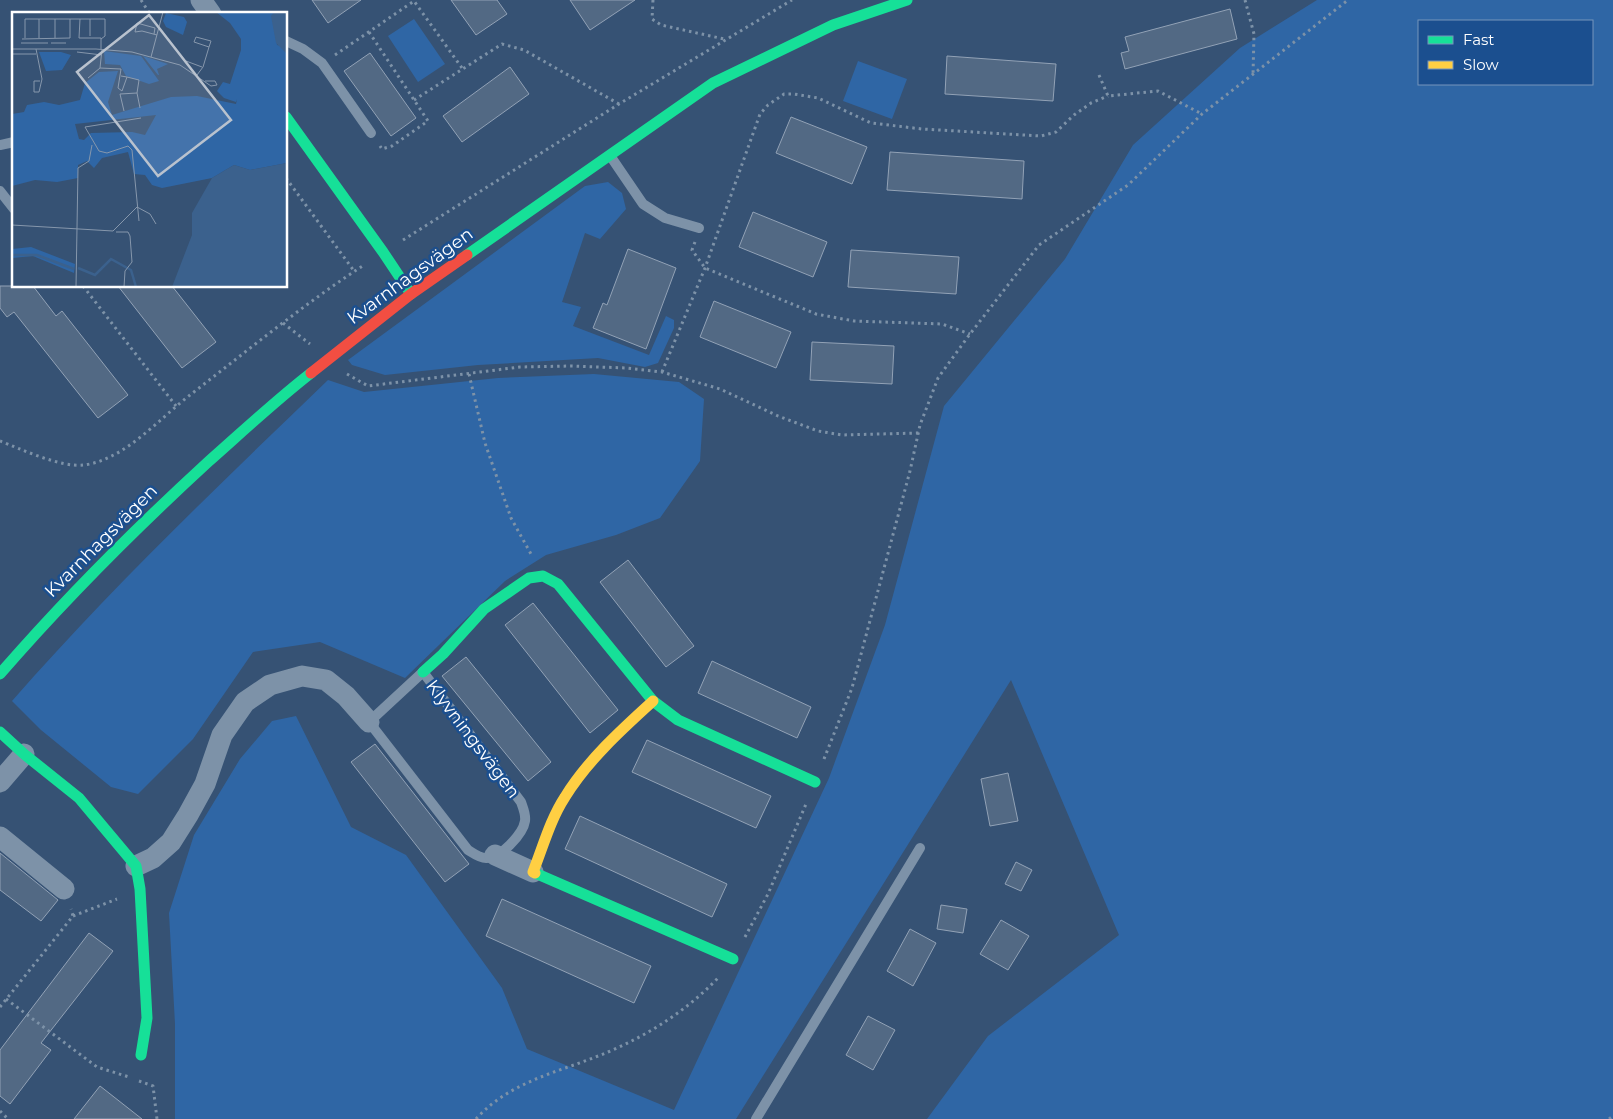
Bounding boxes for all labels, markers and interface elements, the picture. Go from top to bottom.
inset map [12,12,288,288]
legend [1418,20,1593,85]
text: Fast [1463,30,1494,49]
text: Slow [1463,55,1499,74]
street label: Kvarnhagsvägen [343,223,477,329]
street label: Kvarnhagsvägen [40,480,162,602]
street label: Klyvningsvägen [421,675,525,803]

